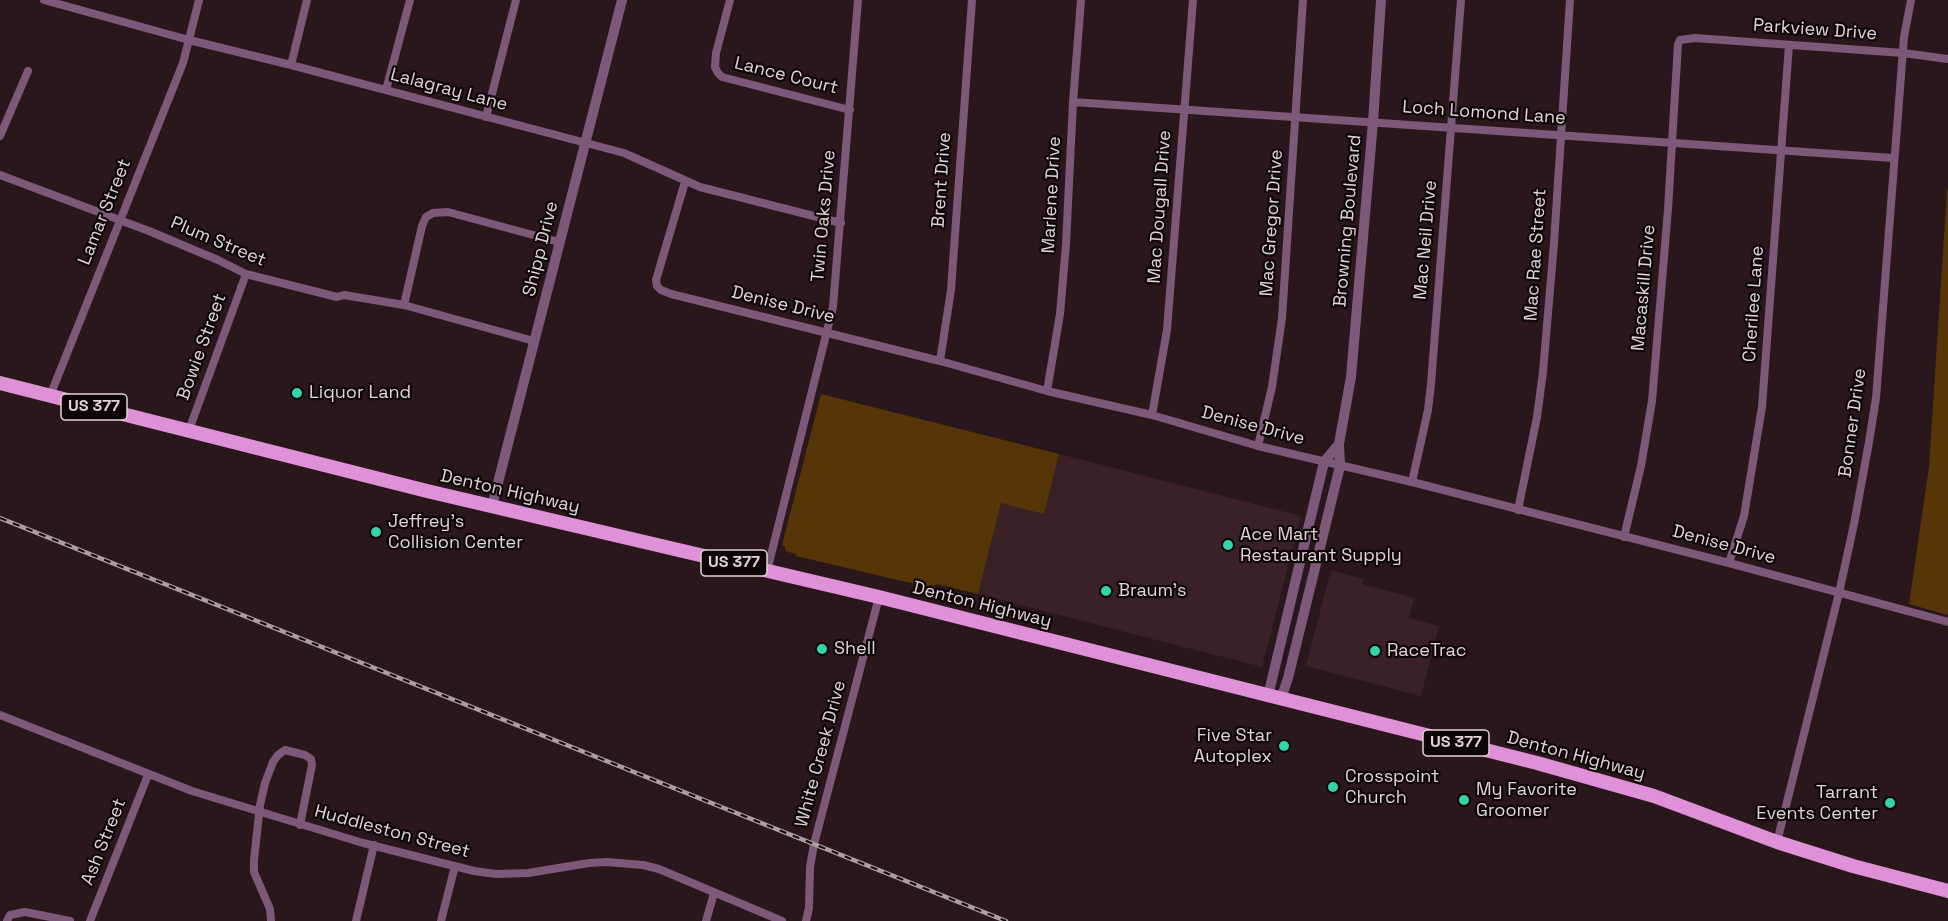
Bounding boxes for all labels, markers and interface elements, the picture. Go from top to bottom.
street label: Parkview Drive [1752,15,1878,45]
street label: Lance Court [732,53,840,99]
street label: Lalagray Lane [388,64,510,116]
street label: Loch Lomond Lane [1401,97,1567,129]
street label: Mac Dougall Drive [1144,130,1176,284]
street label: Brent Drive [928,131,956,229]
street label: Browning Boulevard [1330,134,1366,308]
street label: Marlene Drive [1038,136,1066,254]
street label: Twin Oaks Drive [807,149,841,283]
street label: Mac Gregor Drive [1256,149,1288,297]
street label: Lamar Street [74,156,136,268]
street label: Mac Neil Drive [1410,179,1442,301]
street label: Mac Rae Street [1521,188,1551,322]
street label: Shipp Drive [519,199,563,299]
street label: Plum Street [167,212,269,272]
street label: Macaskill Drive [1628,224,1660,352]
street label: Cherilee Lane [1739,245,1769,363]
street label: Denise Drive [729,282,837,328]
street label: Bowie Street [173,291,231,403]
street label: Bonner Drive [1835,367,1871,479]
place label: Liquor Land [309,382,411,404]
marker: Liquor Land [290,386,304,400]
road number: US 377 [61,394,127,420]
street label: Denise Drive [1199,402,1307,450]
street label: Denton Highway [438,465,582,519]
place label: Jeffrey's Collision Center [388,511,523,554]
street label: Denise Drive [1670,521,1778,569]
place label: Ace Mart Restaurant Supply [1240,524,1402,566]
marker: Jeffrey's Collision Center [369,525,383,539]
marker: Ace Mart Restaurant Supply [1221,538,1235,552]
road number: US 377 [701,550,767,576]
street label: Denton Highway [910,577,1054,633]
place label: Braum's [1118,580,1186,602]
marker: Braum's [1099,584,1113,598]
place label: Shell [834,638,876,660]
place label: RaceTrac [1387,640,1466,662]
marker: Shell [815,642,829,656]
marker: RaceTrac [1368,644,1382,658]
street label: White Creek Drive [791,678,851,830]
place label: Five Star Autoplex [1194,725,1272,768]
street label: Denton Highway [1505,727,1647,785]
road number: US 377 [1423,730,1489,756]
marker: Five Star Autoplex [1277,739,1291,753]
place label: Crosspoint Church [1345,766,1439,808]
place label: My Favorite Groomer [1476,779,1577,822]
marker: Crosspoint Church [1326,780,1340,794]
place label: Tarrant Events Center [1756,782,1878,824]
marker: My Favorite Groomer [1457,793,1471,807]
street label: Ash Street [77,796,131,888]
marker: Tarrant Events Center [1883,796,1897,810]
street label: Huddleston Street [312,801,472,863]

